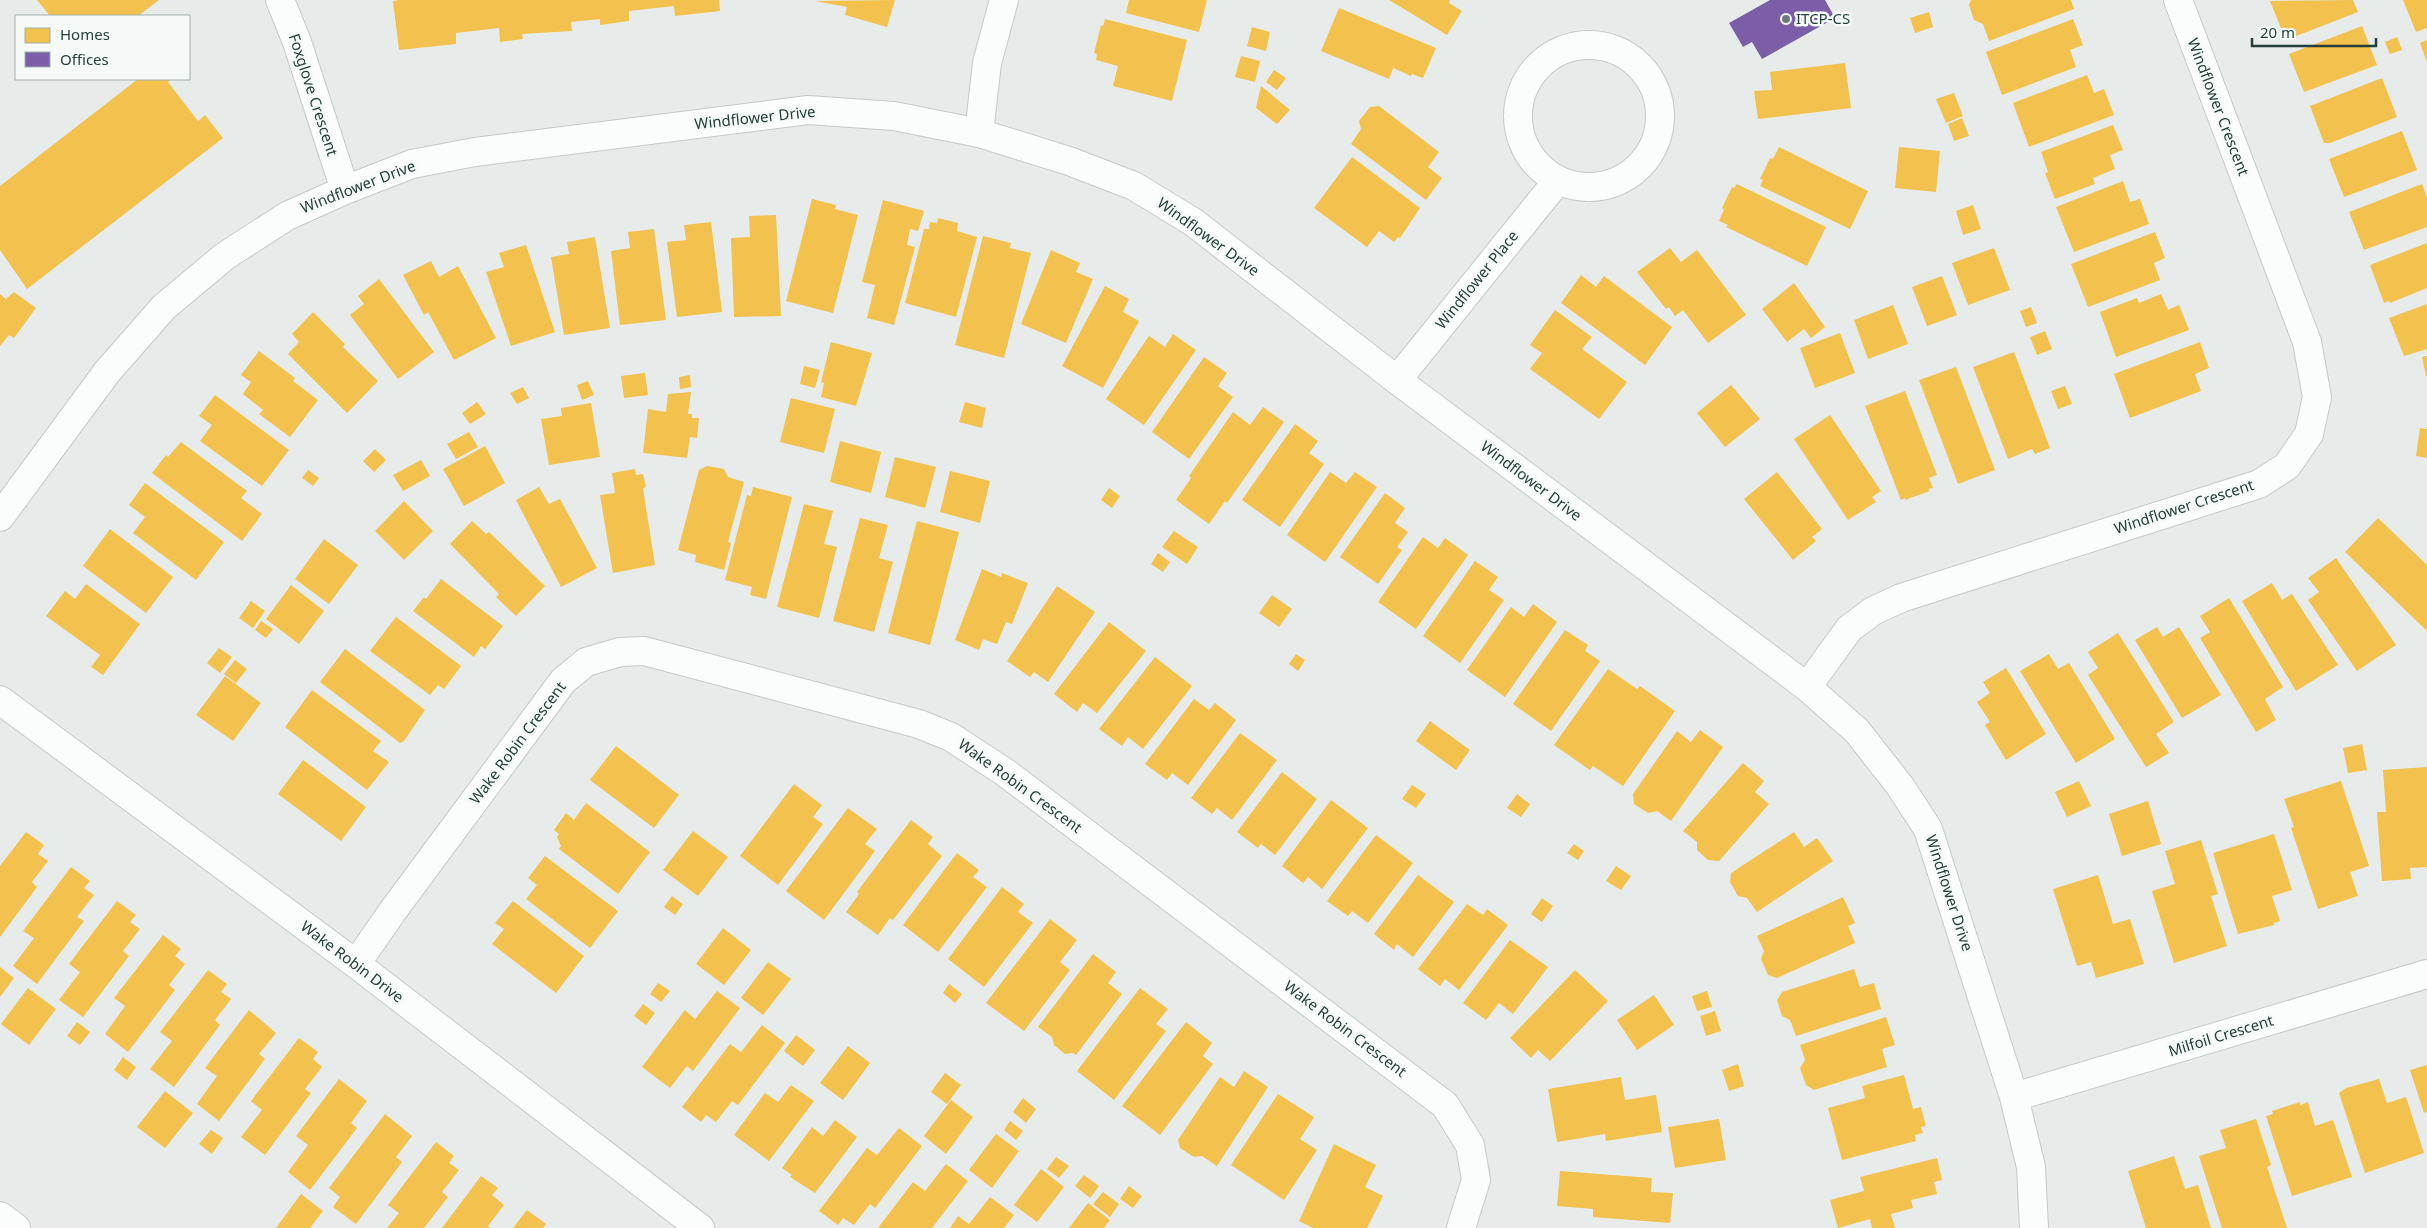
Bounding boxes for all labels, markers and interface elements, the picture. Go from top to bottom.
place label: ITCP-CS [1796,8,1850,28]
marker: ITCP-CS [1780,13,1792,25]
legend [15,15,190,80]
scale bar [2252,15,2376,47]
text: 20 m [2260,22,2295,42]
text: Homes [60,24,110,44]
street label: Foxglove Crescent [285,31,343,159]
street label: Windflower Crescent [2183,35,2255,179]
text: Offices [60,49,109,69]
street label: Windflower Drive [693,101,816,133]
street label: Windflower Drive [297,155,418,217]
street label: Windflower Drive [1154,192,1264,280]
street label: Windflower Place [1430,226,1522,333]
street label: Windflower Drive [1477,436,1586,525]
street label: Windflower Crescent [2111,474,2257,538]
street label: Wake Robin Crescent [465,677,570,808]
street label: Wake Robin Crescent [955,733,1087,837]
street label: Windflower Drive [1922,832,1978,954]
street label: Wake Robin Drive [297,916,408,1007]
street label: Wake Robin Crescent [1280,976,1411,1081]
street label: Milfoil Crescent [2166,1009,2276,1060]

